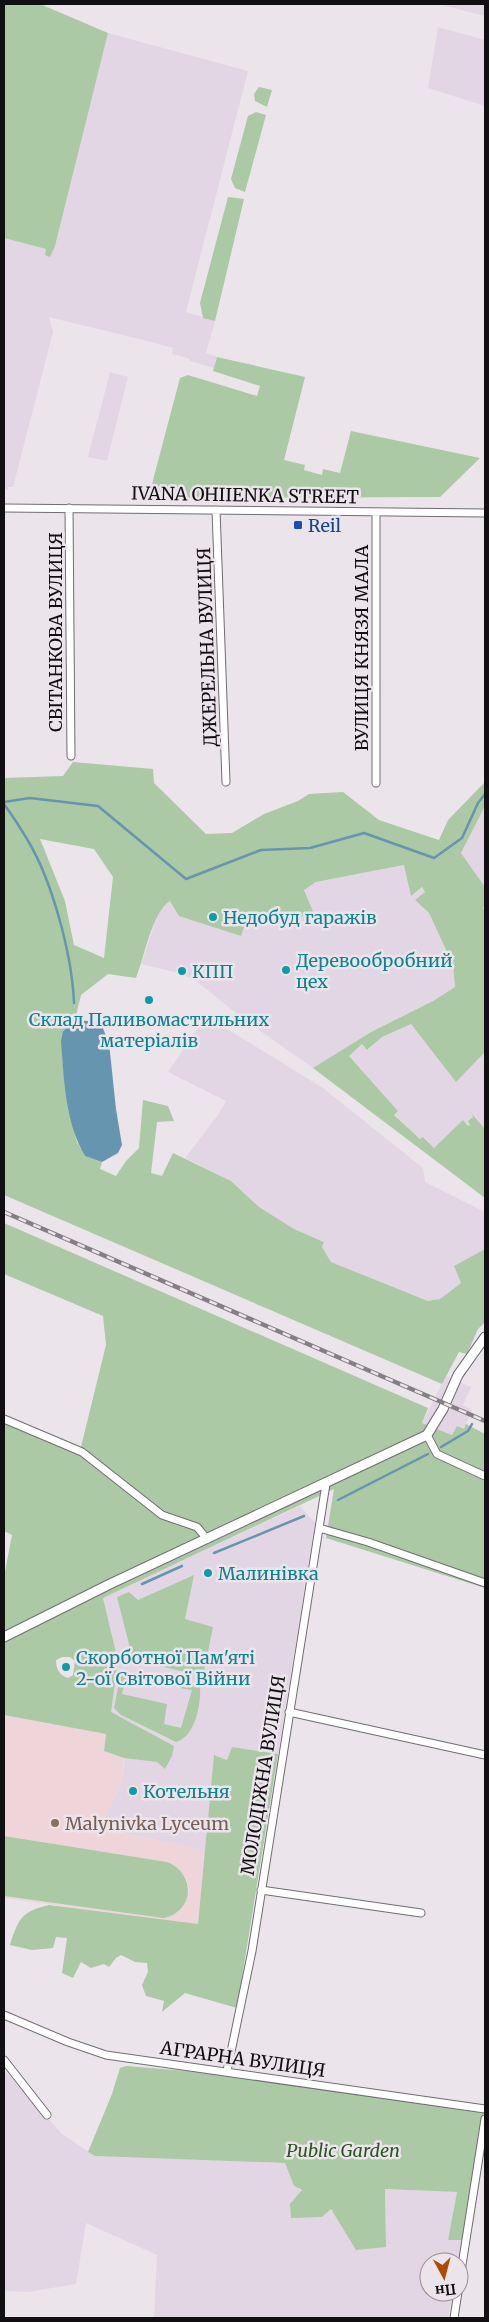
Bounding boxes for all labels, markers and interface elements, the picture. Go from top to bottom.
street label: IVANA OHIIENKA STREET [131,482,360,508]
place label: Reil [308,514,342,537]
marker: Reil [292,519,304,531]
street label: СВІТАНКОВА ВУЛИЦЯ [44,532,67,732]
street label: ВУЛИЦЯ КНЯЗЯ МАЛА [350,544,373,751]
street label: ДЖЕРЕЛЬНА ВУЛИЦЯ [192,547,222,747]
place label: Недобуд гаражів [223,906,377,929]
marker: Недобуд гаражів [207,911,219,923]
place label: Деревообробний цех [296,949,453,993]
place label: КПП [192,960,233,983]
marker: Деревообробний цех [280,964,292,976]
marker: КПП [176,965,188,977]
marker: Склад Паливомастильних матеріалів [143,994,155,1006]
place label: Склад Паливомастильних матеріалів [29,1008,270,1052]
place label: Малинівка [218,1562,319,1585]
marker: Малинівка [202,1567,214,1579]
place label: Скорботної Пам'яті 2-ої Світової Війни [76,1646,255,1690]
marker: Скорботної Пам'яті 2-ої Світової Війни [60,1661,72,1673]
street label: МОЛОДІЖНА ВУЛИЦЯ [236,1673,290,1877]
place label: Котельня [143,1780,230,1803]
marker: Котельня [127,1785,139,1797]
place label: Malynivka Lyceum [65,1812,229,1835]
marker: Malynivka Lyceum [49,1817,61,1829]
street label: АГРАРНА ВУЛИЦЯ [158,2036,327,2082]
park label: Public Garden [286,2139,400,2162]
north arrow [419,2252,469,2302]
text: Пн [434,2280,457,2300]

